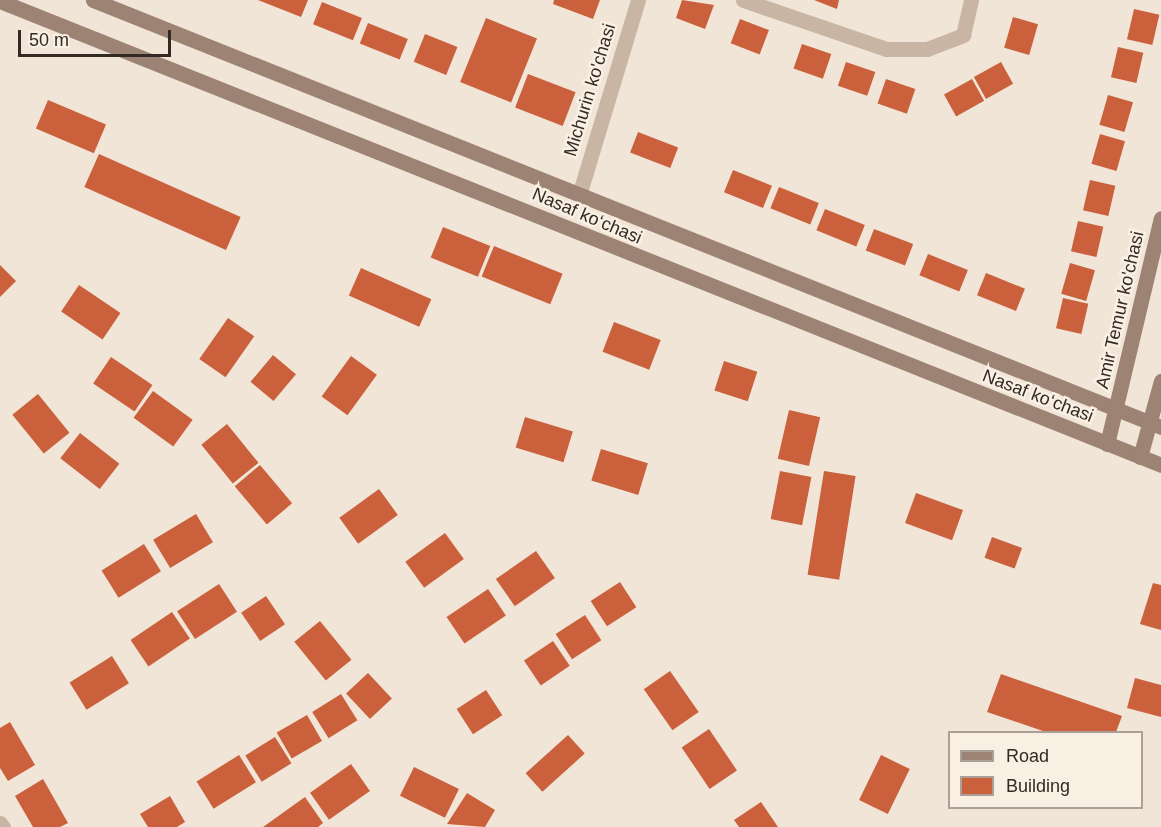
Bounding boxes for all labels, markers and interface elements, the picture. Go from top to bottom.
scale bar [21,18,174,56]
street label: Michurin ko'chasi [560,21,620,159]
text: 50 m [29,30,69,50]
street label: Nasaf ko‘chasi [529,183,645,249]
street label: Amir Temur ko'chasi [1091,229,1149,391]
street label: Nasaf ko‘chasi [979,365,1097,427]
legend [948,731,1143,809]
text: Road [1006,746,1049,766]
text: Building [1006,776,1070,796]

